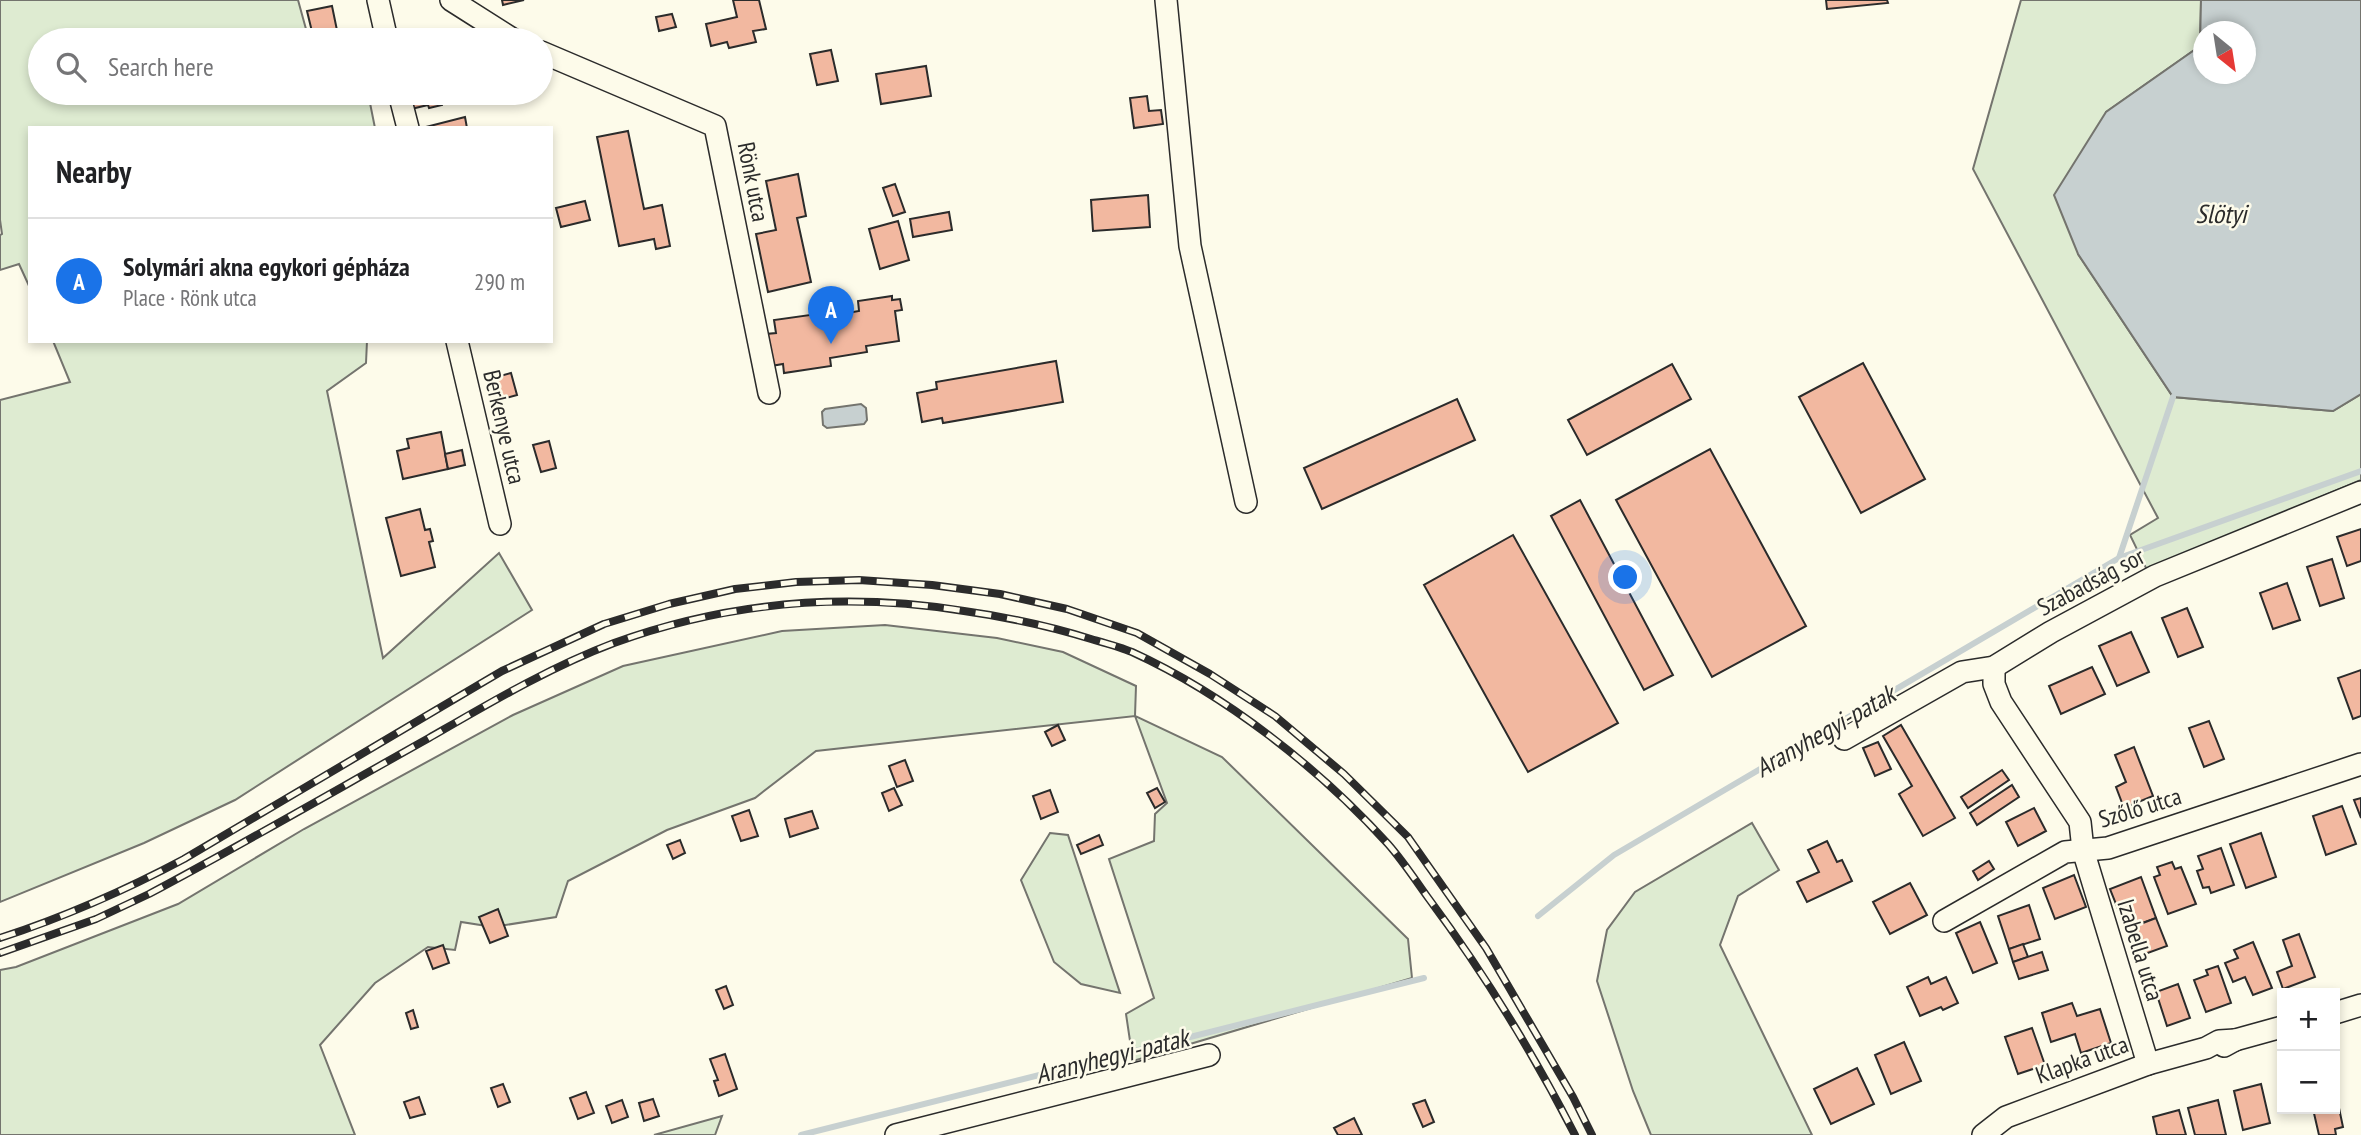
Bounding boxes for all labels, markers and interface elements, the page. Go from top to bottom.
north arrow [2193,21,2256,84]
search box [28,28,553,105]
icon: search [52,48,90,86]
text: Search here [108,50,214,83]
street label: Rönk utca [731,140,776,224]
text: Nearby [56,152,131,191]
water label: Slötyi [2196,197,2250,230]
text: Solymári akna egykori gépháza [123,250,410,283]
text: A [73,267,85,296]
text: 290 m [474,267,525,296]
text: Place · Rönk utca [123,283,257,312]
pin: A [808,286,854,344]
street label: Berkenye utca [476,367,533,487]
street label: Szabadság sor [2032,540,2150,623]
your location [1608,560,1642,594]
water label: Aranyhegyi-patak [1749,676,1903,784]
street label: Szőlő utca [2095,780,2185,835]
street label: Izabella utca [2110,895,2171,1005]
map controls [2277,988,2340,1114]
button: + [2277,988,2340,1051]
water label: Aranyhegyi-patak [1032,1020,1195,1090]
street label: Klapka utca [2031,1028,2132,1091]
button: − [2277,1051,2340,1114]

